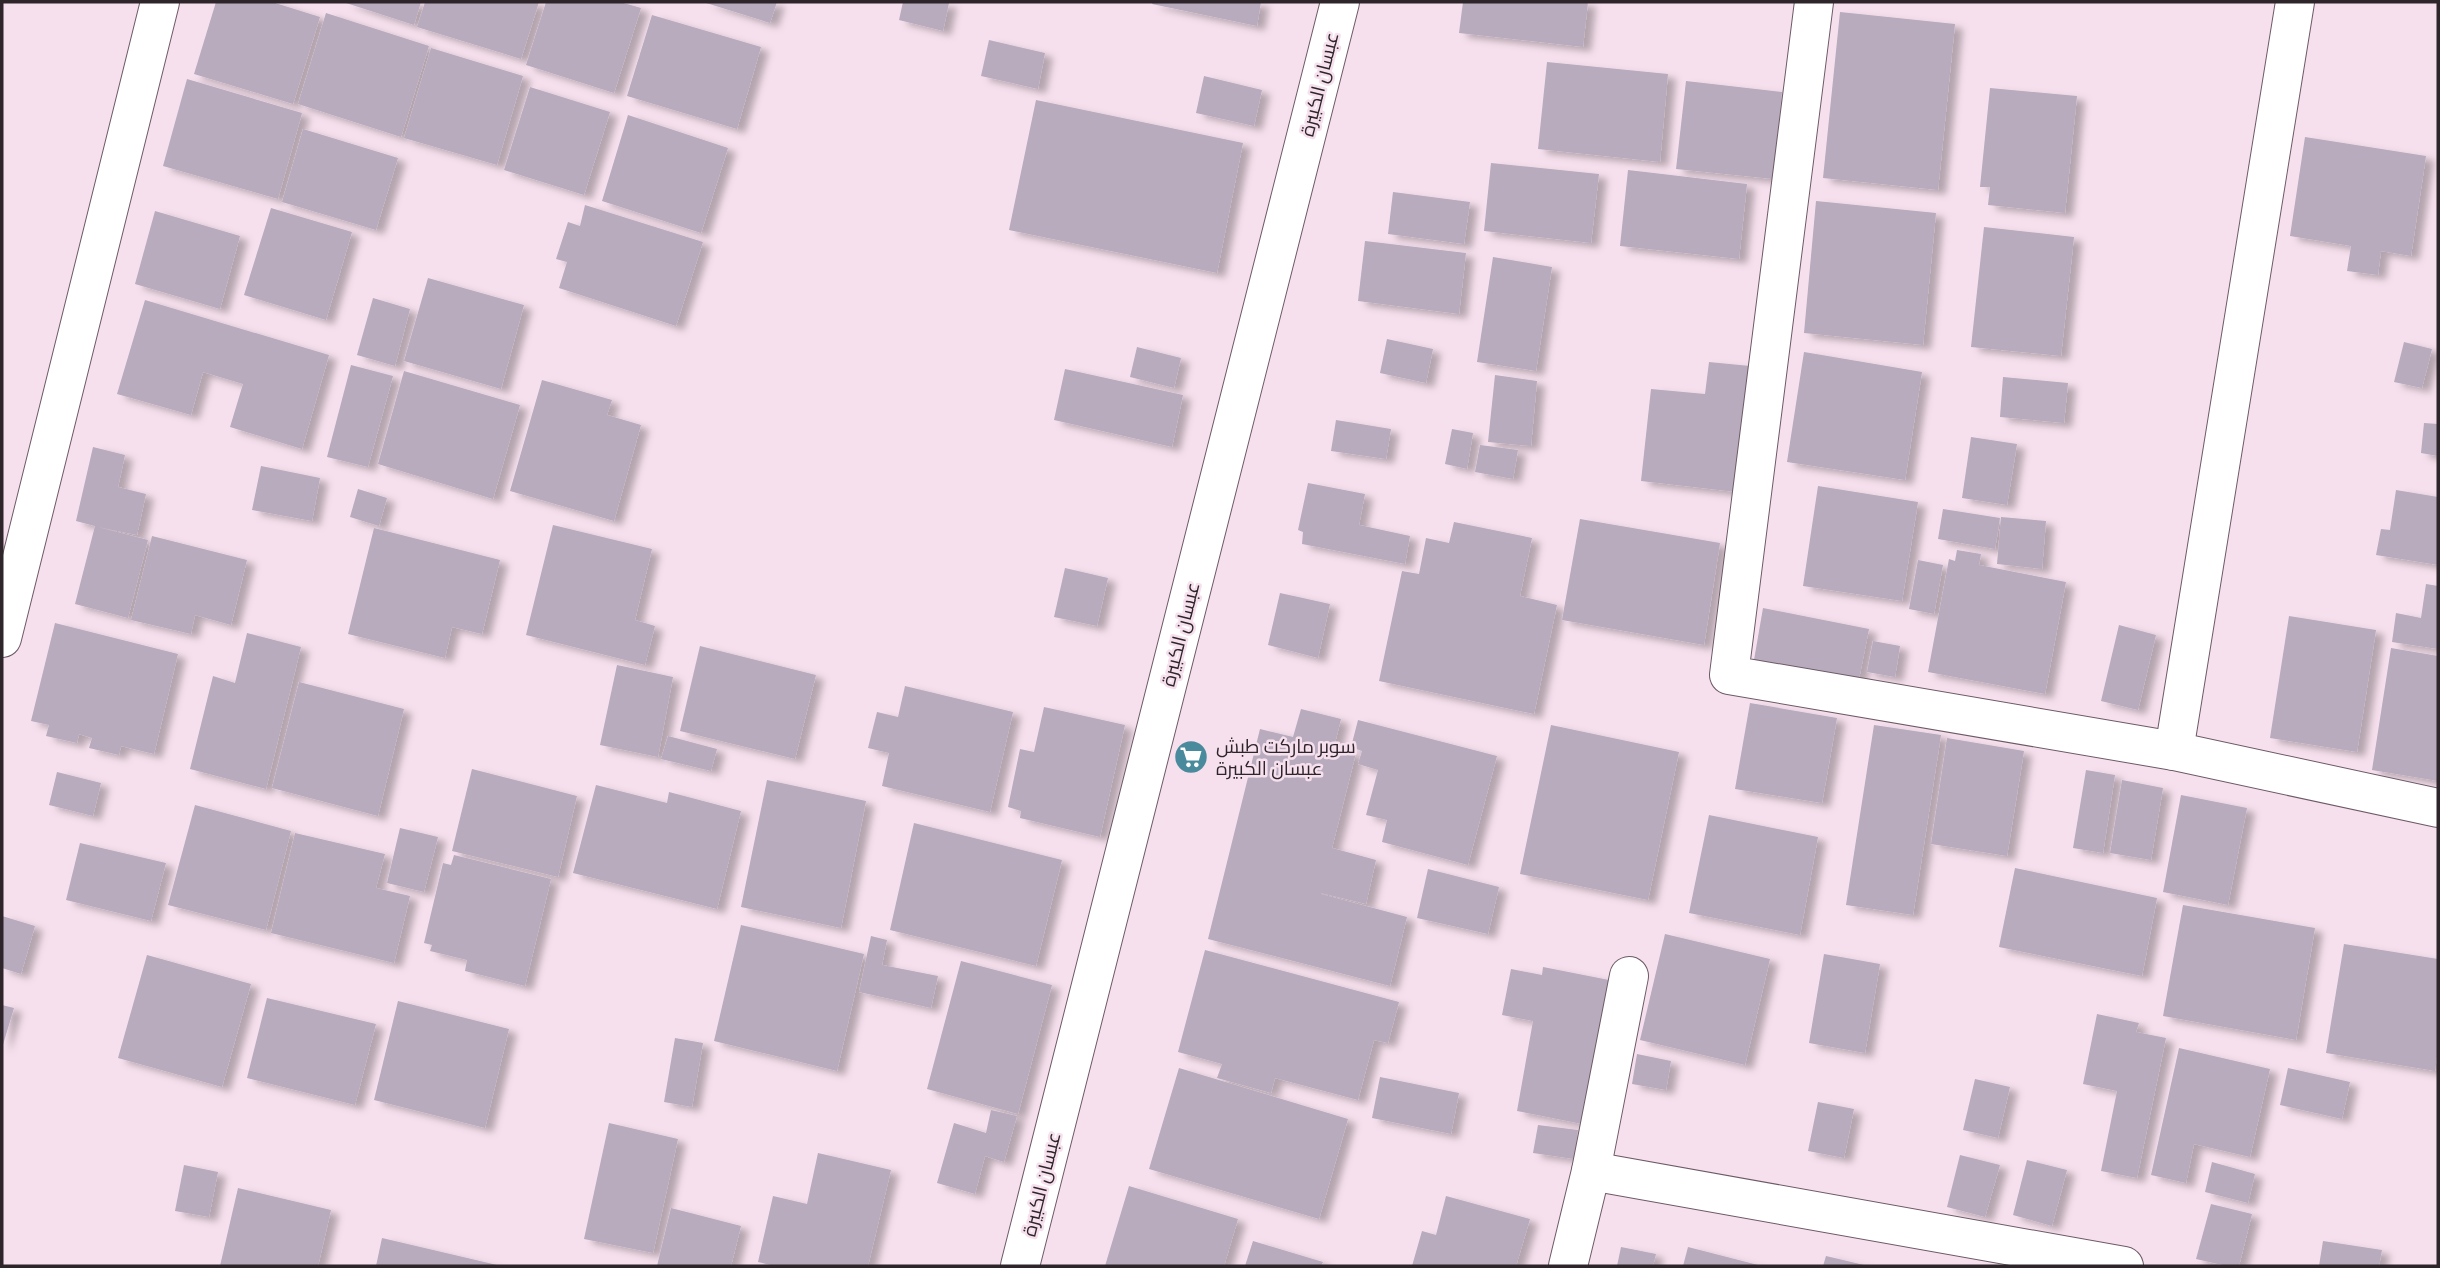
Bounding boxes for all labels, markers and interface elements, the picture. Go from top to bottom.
street label: عبسان الكبيرة [1295,30,1344,139]
street label: عبسان الكبيرة [1156,580,1205,689]
place label: سوبر ماركت طبش عبسان الكبيرة [1216,735,1356,780]
supermarket icon: سوبر ماركت طبش عبسان الكبيرة [1172,738,1210,776]
street label: عبسان الكبيرة [1017,1130,1066,1239]

